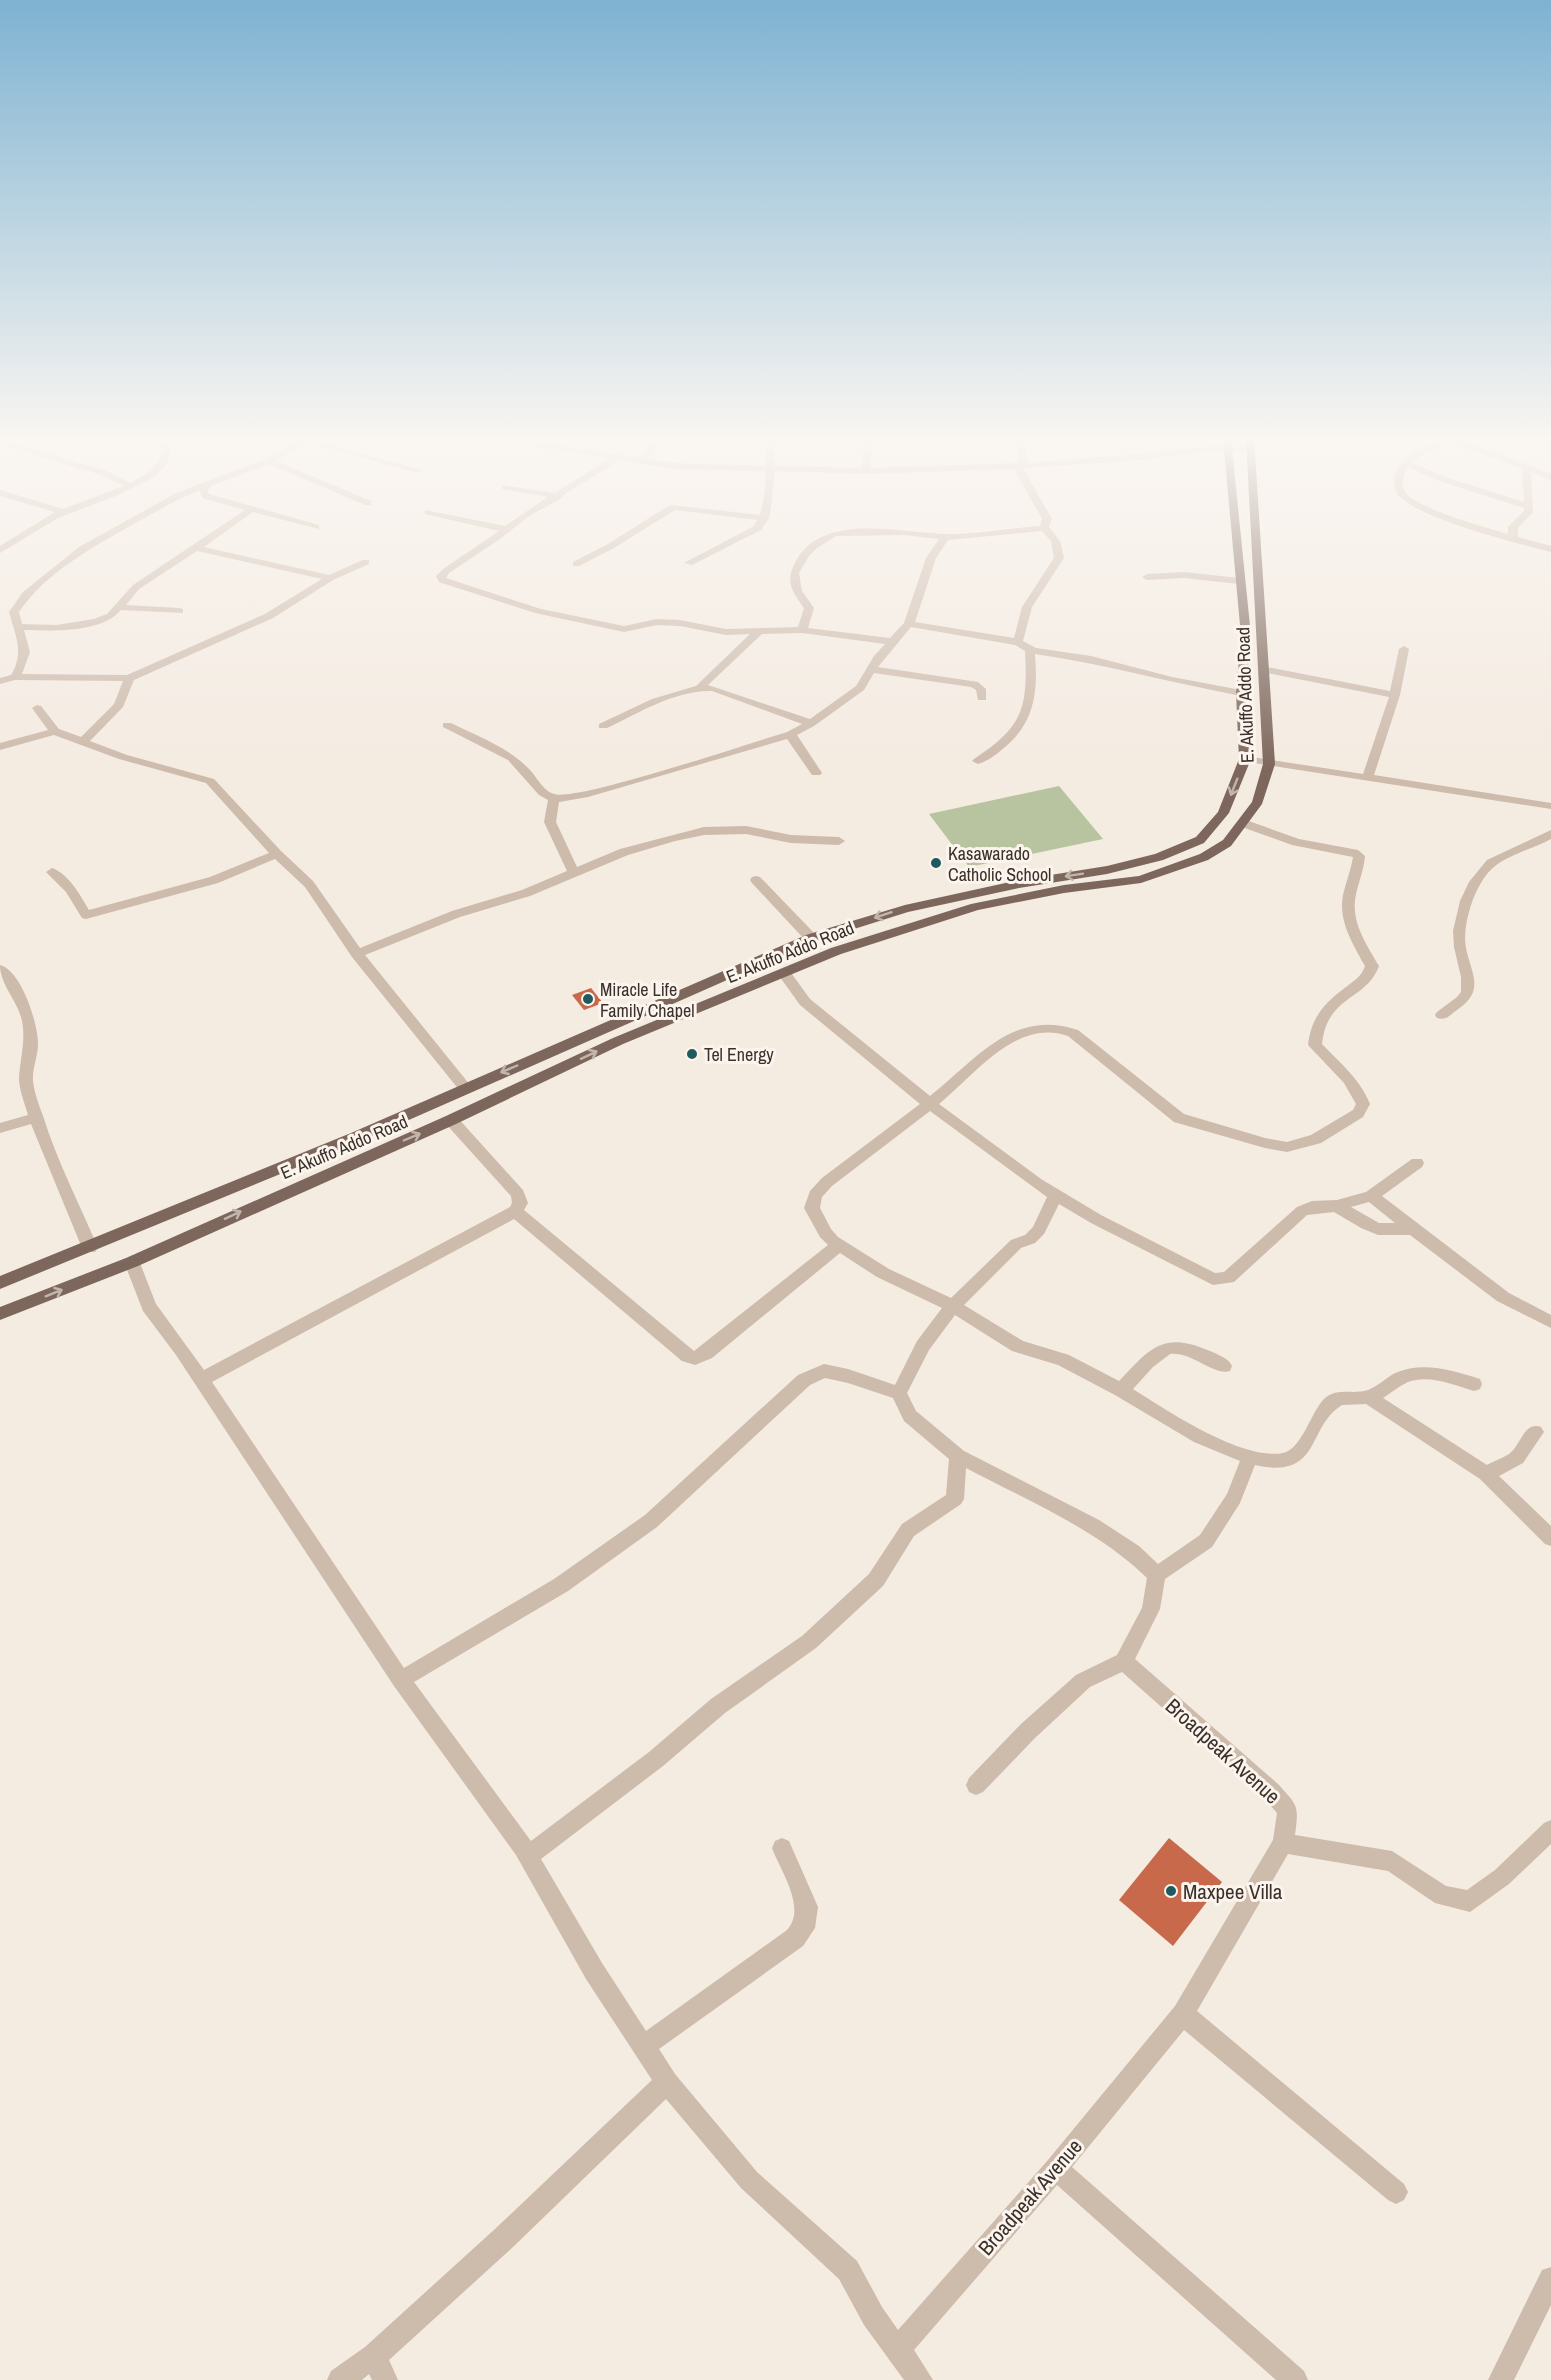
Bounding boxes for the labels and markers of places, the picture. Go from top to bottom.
place label: Kasawarado Catholic School [948,841,1051,887]
marker: Kasawarado Catholic School [929,856,943,870]
place label: Miracle Life Family Chapel [600,977,694,1023]
marker: Miracle Life Family Chapel [581,992,595,1006]
place label: Tel Energy [704,1042,774,1067]
marker: Tel Energy [685,1047,699,1061]
place label: Maxpee Villa [1183,1877,1283,1906]
marker: Maxpee Villa [1164,1884,1178,1898]

